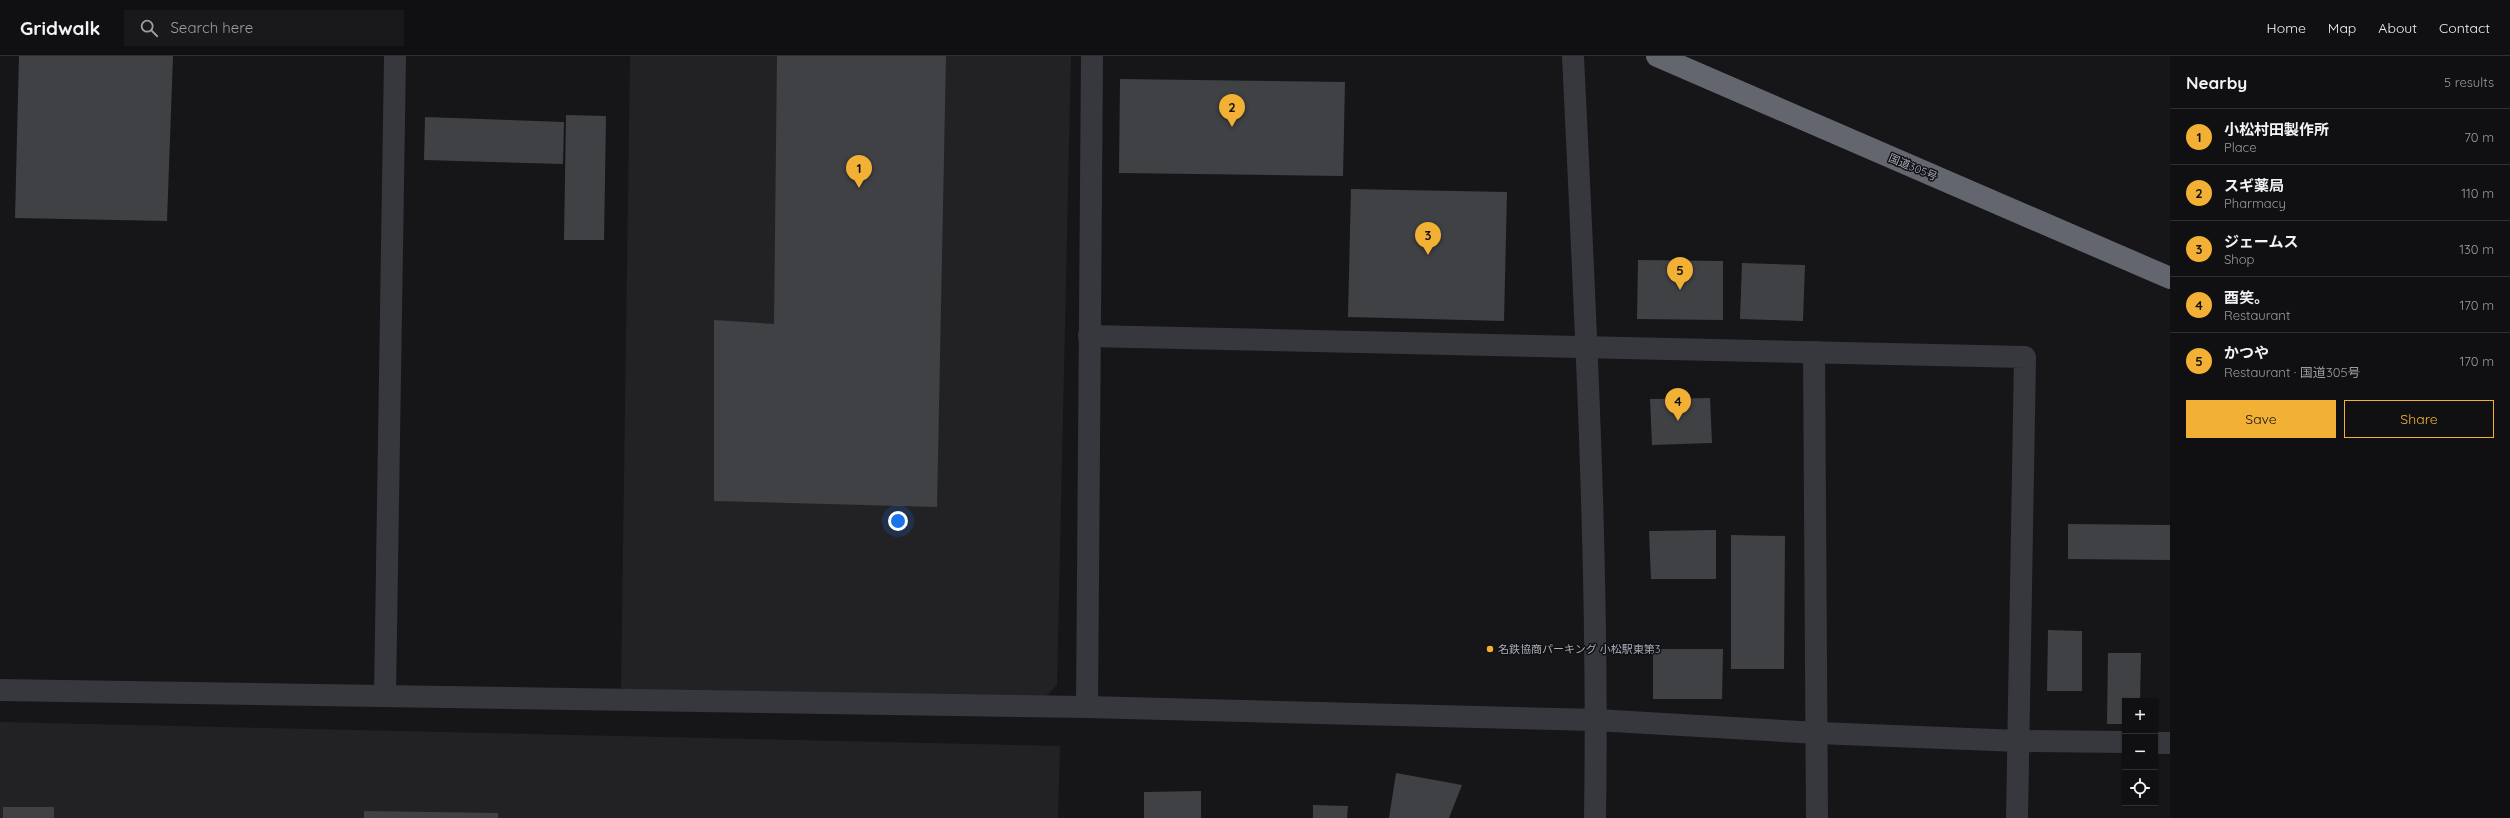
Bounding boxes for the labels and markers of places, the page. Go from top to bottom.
pin: 2 [1219,94,1245,127]
pin: 1 [846,155,872,188]
pin: 3 [1415,222,1441,255]
pin: 5 [1667,257,1693,290]
pin: 4 [1665,388,1691,421]
place label: 名鉄協商パーキング 小松駅東第3 [1498,642,1661,656]
marker: 名鉄協商パーキング 小松駅東第3 [1485,644,1495,654]

